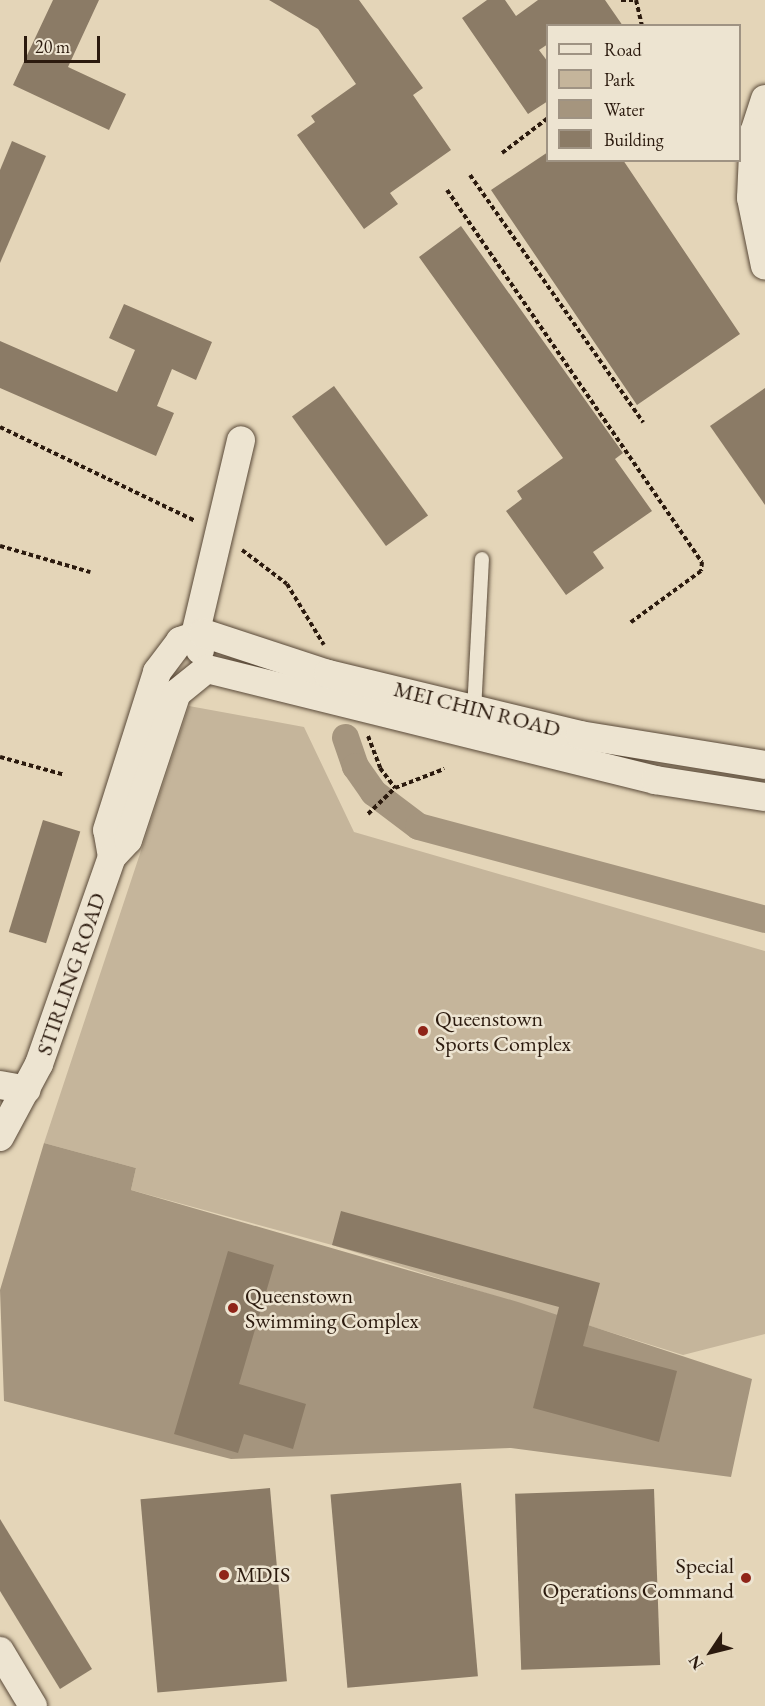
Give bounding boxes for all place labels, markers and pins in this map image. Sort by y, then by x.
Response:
place label: Queenstown Sports Complex [435,1005,571,1056]
marker: Queenstown Sports Complex [416,1024,430,1038]
place label: Queenstown Swimming Complex [245,1282,419,1334]
marker: Queenstown Swimming Complex [226,1301,240,1315]
place label: Special Operations Command [543,1552,734,1604]
place label: MDIS [236,1562,290,1588]
marker: MDIS [217,1568,231,1582]
marker: Special Operations Command [739,1571,753,1585]

